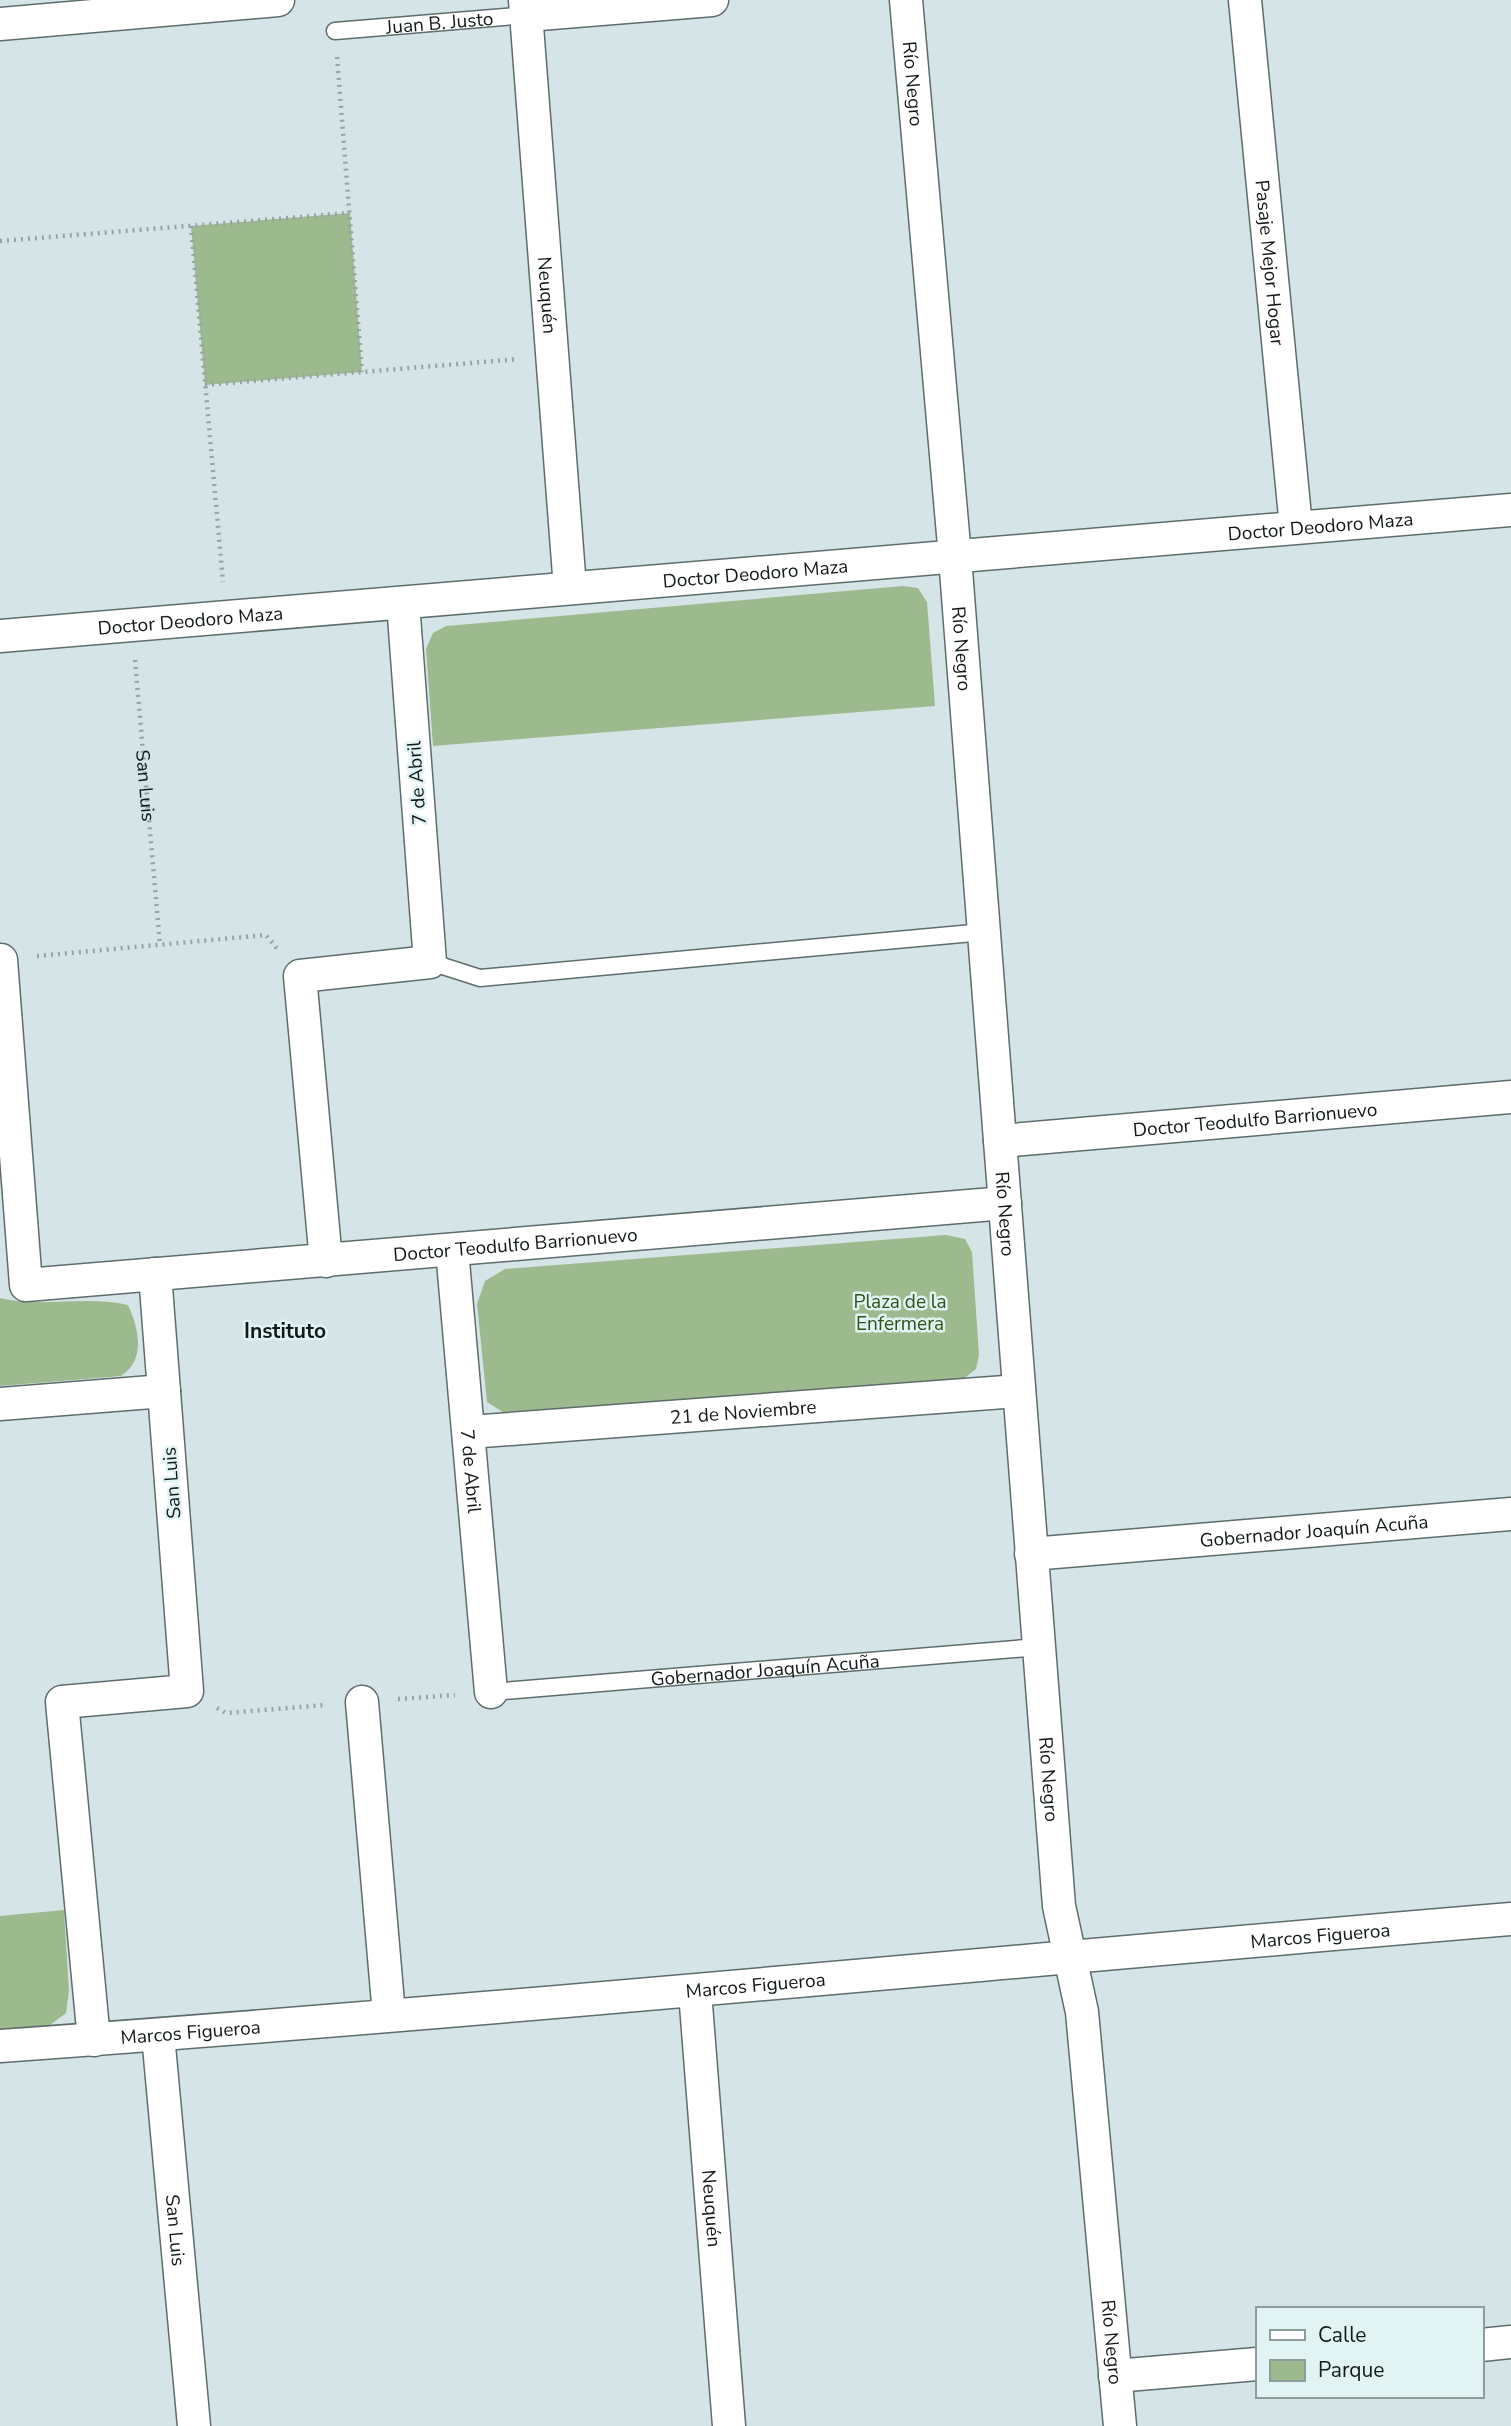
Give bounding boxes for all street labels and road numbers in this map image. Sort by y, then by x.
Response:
street label: Juan B. Justo [384,6,494,41]
street label: Río Negro [896,40,929,127]
street label: Pasaje Mejor Hogar [1248,179,1290,347]
street label: Neuquén [531,256,563,335]
street label: Doctor Deodoro Maza [1227,506,1414,548]
street label: Doctor Deodoro Maza [662,553,849,595]
street label: Doctor Deodoro Maza [97,600,284,642]
street label: Río Negro [945,605,977,692]
street label: 7 de Abril [401,740,433,826]
street label: San Luis [129,749,161,823]
street label: Doctor Teodulfo Barrionuevo [1132,1097,1378,1143]
street label: Río Negro [988,1171,1021,1257]
street label: Doctor Teodulfo Barrionuevo [392,1222,639,1268]
street label: 21 de Noviembre [669,1394,817,1431]
street label: 7 de Abril [454,1428,487,1515]
street label: San Luis [157,1446,187,1520]
street label: Gobernador Joaquín Acuña [1199,1509,1429,1554]
street label: Gobernador Joaquín Acuña [650,1648,881,1693]
street label: Río Negro [1032,1736,1064,1823]
street label: Marcos Figueroa [1249,1917,1391,1955]
street label: Marcos Figueroa [685,1967,827,2005]
street label: Marcos Figueroa [120,2014,262,2051]
street label: Neuquén [695,2169,727,2248]
street label: San Luis [159,2193,191,2267]
street label: Río Negro [1094,2298,1128,2386]

